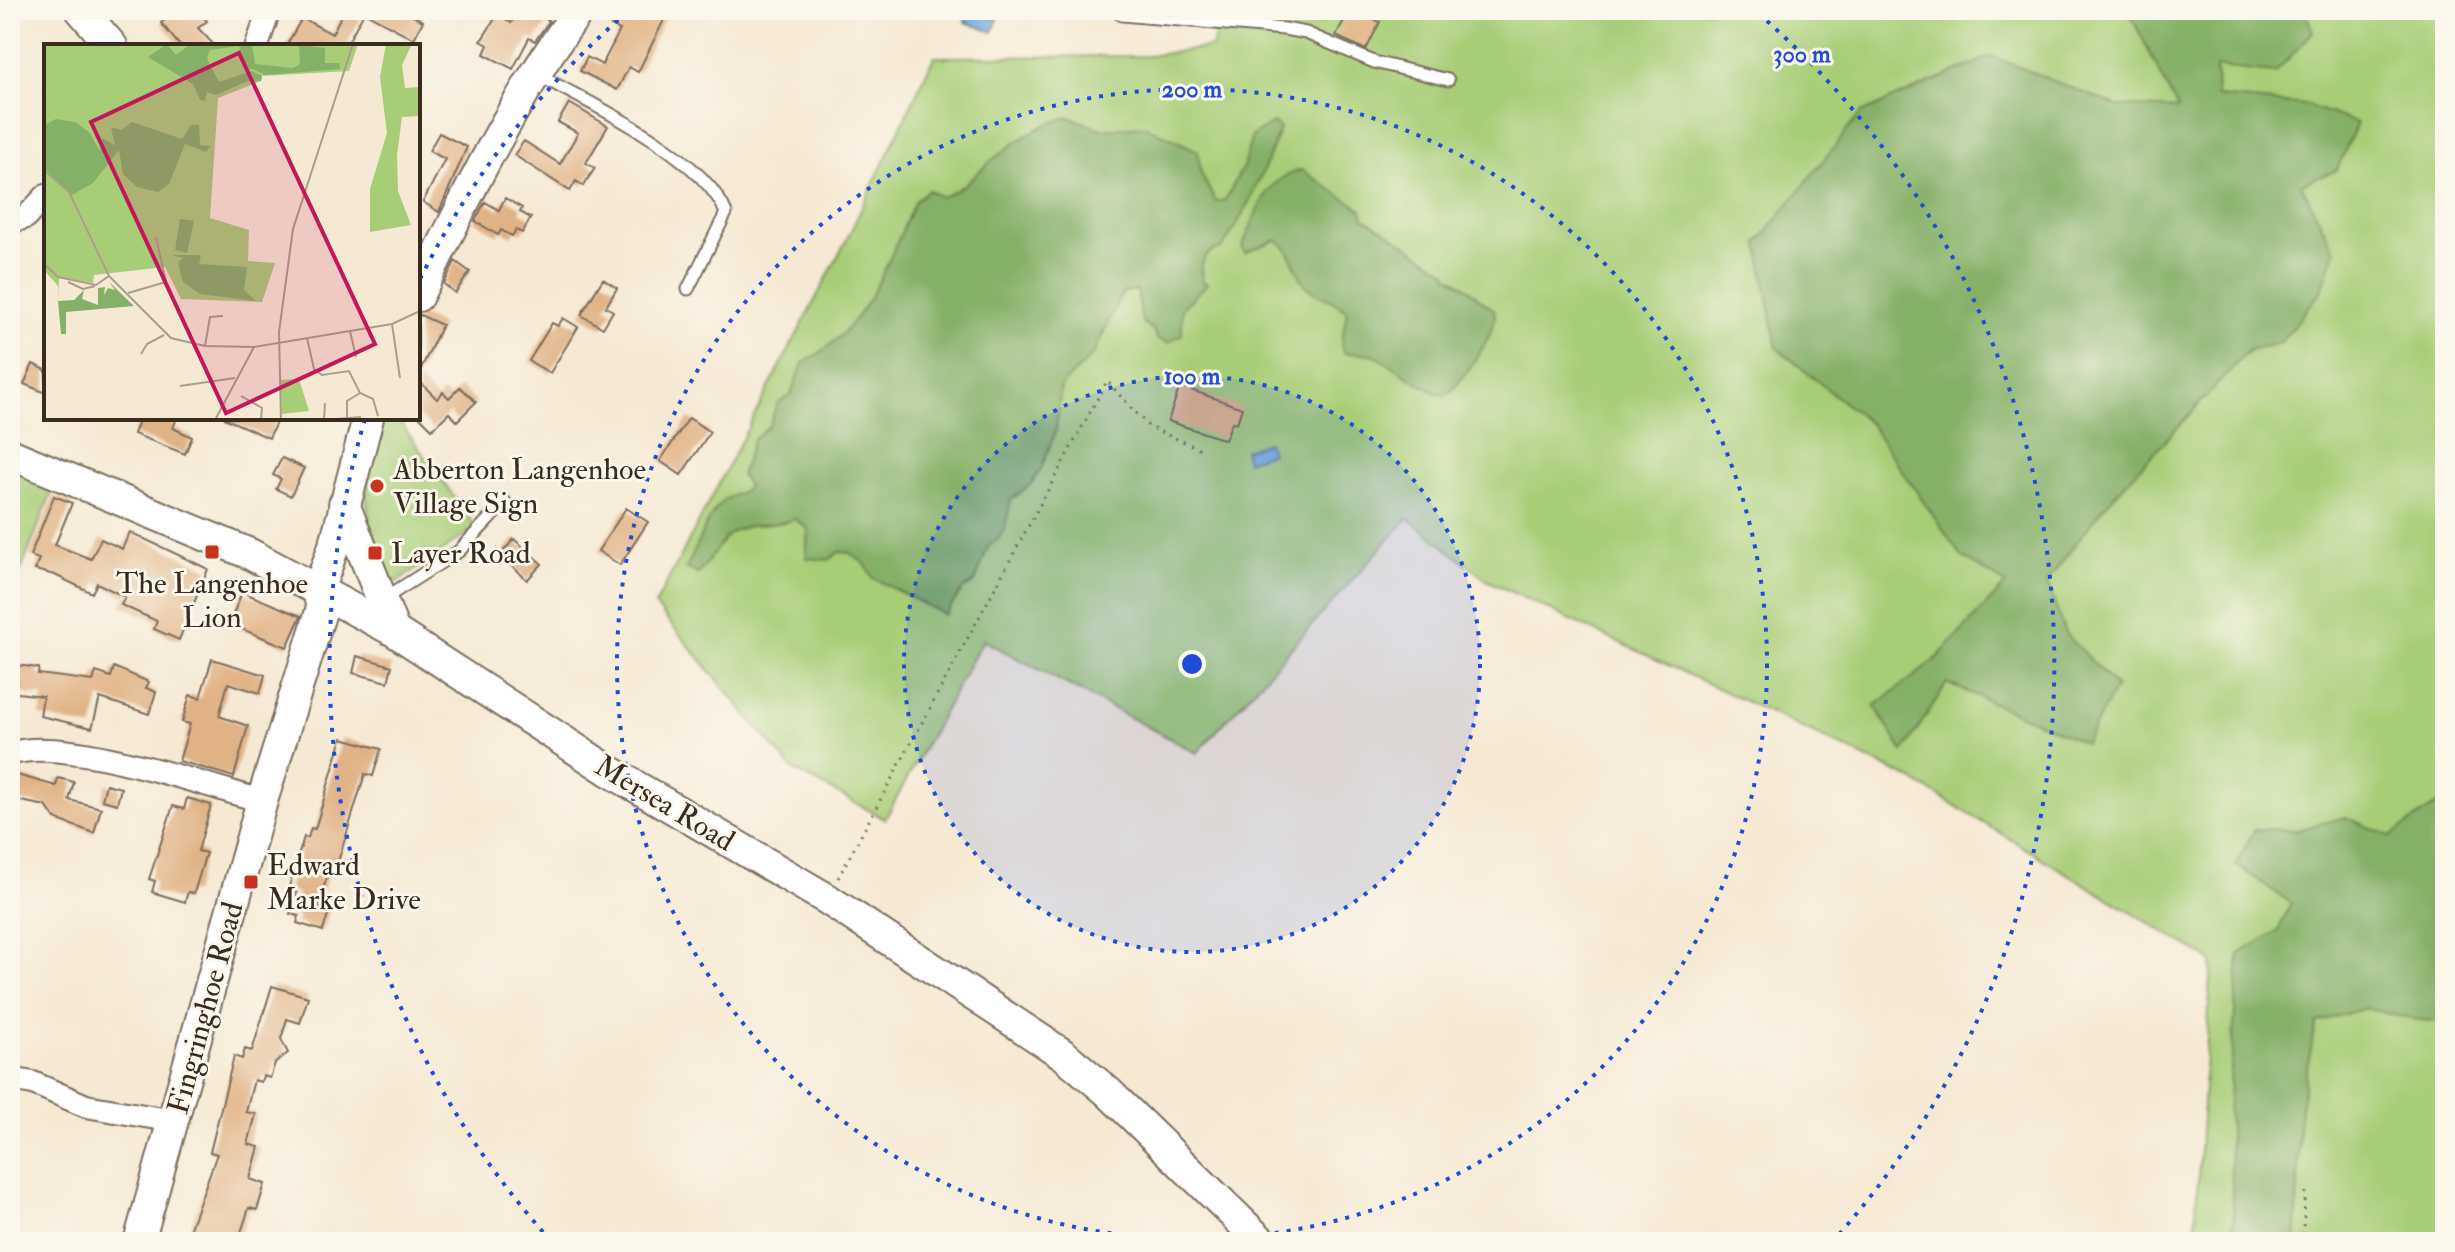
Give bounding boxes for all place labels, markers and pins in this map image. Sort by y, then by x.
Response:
place label: Abberton Langenhoe Village Sign [392,451,646,522]
marker: Abberton Langenhoe Village Sign [368,477,386,495]
place label: Layer Road [391,535,531,572]
marker: The Langenhoe Lion [203,543,221,561]
marker: Layer Road [366,544,384,562]
place label: The Langenhoe Lion [116,565,308,636]
centre of rings [1178,650,1206,678]
place label: Edward Marke Drive [267,847,421,918]
marker: Edward Marke Drive [242,873,260,891]

